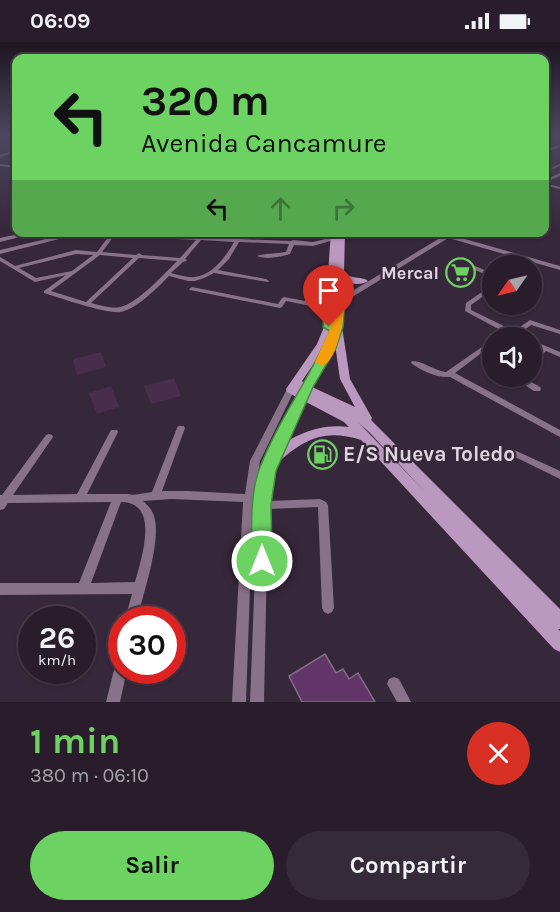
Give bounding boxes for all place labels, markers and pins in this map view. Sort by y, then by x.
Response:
supermarket icon: Mercal [444,257,476,289]
place label: Mercal [381,262,439,284]
pin [303,265,354,327]
fuel station icon: E/S Nueva Toledo [306,438,338,470]
place label: E/S Nueva Toledo [343,442,515,466]

